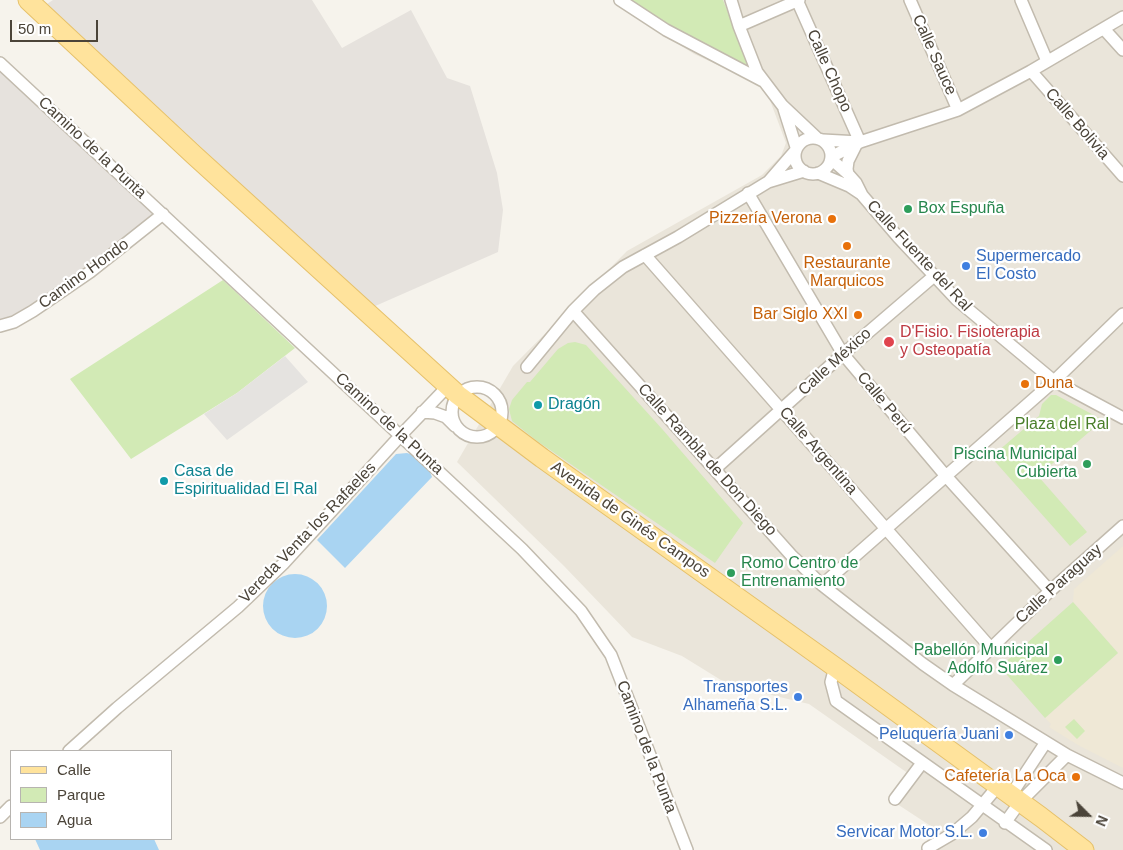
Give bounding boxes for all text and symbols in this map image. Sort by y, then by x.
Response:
scale bar [12,10,100,42]
street label: Calle Sauce [908,12,960,98]
text: 50 m [18,20,51,37]
street label: Calle Chopo [802,27,856,115]
street label: Calle Bolivia [1041,84,1113,164]
street label: Camino de la Punta [34,93,150,203]
street label: Calle Fuente del Ral [863,196,975,316]
place label: Box Espuña [918,199,1004,219]
marker: Box Espuña [902,203,914,215]
place label: Pizzería Verona [709,209,822,229]
marker: Pizzería Verona [826,213,838,225]
street label: Camino Hondo [35,235,133,313]
marker: Restaurante Marquicos [841,240,853,252]
place label: Supermercado El Costo [976,247,1081,285]
place label: Restaurante Marquicos [803,254,891,292]
marker: Supermercado El Costo [960,260,972,272]
place label: Bar Siglo XXI [753,305,848,325]
marker: Bar Siglo XXI [852,309,864,321]
place label: D'Fisio. Fisioterapia y Osteopatía [900,323,1040,361]
street label: Calle México [795,324,875,400]
marker: D'Fisio. Fisioterapia y Osteopatía [882,335,896,349]
street label: Calle Perú [853,368,915,438]
street label: Camino de la Punta [331,369,447,479]
place label: Duna [1035,374,1073,394]
marker: Duna [1019,378,1031,390]
street label: Calle Rambla de Don Diego [634,380,780,540]
place label: Dragón [548,395,600,415]
marker: Dragón [532,399,544,411]
street label: Calle Argentina [775,403,861,499]
park label: Plaza del Ral [1015,415,1109,435]
place label: Piscina Municipal Cubierta [953,445,1077,483]
street label: Avenida de Ginés Campos [547,458,713,582]
marker: Piscina Municipal Cubierta [1081,458,1093,470]
street label: Vereda Venta los Rafaeles [236,459,380,607]
place label: Casa de Espiritualidad El Ral [174,462,317,500]
marker: Casa de Espiritualidad El Ral [158,475,170,487]
street label: Calle Paraguay [1012,540,1106,628]
place label: Romo Centro de Entrenamiento [741,554,858,592]
marker: Romo Centro de Entrenamiento [725,567,737,579]
place label: Pabellón Municipal Adolfo Suárez [914,641,1048,679]
marker: Pabellón Municipal Adolfo Suárez [1052,654,1064,666]
street label: Camino de la Punta [612,678,680,816]
place label: Transportes Alhameña S.L. [683,678,788,716]
marker: Transportes Alhameña S.L. [792,691,804,703]
place label: Peluquería Juani [879,725,999,745]
marker: Peluquería Juani [1003,729,1015,741]
legend [10,750,172,840]
text: Calle [57,761,91,778]
place label: Cafetería La Oca [944,767,1066,787]
marker: Cafetería La Oca [1070,771,1082,783]
text: Parque [57,786,105,803]
north arrow [1063,790,1113,840]
text: Agua [57,811,92,828]
text: N [1092,813,1111,829]
place label: Servicar Motor S.L. [836,823,973,843]
marker: Servicar Motor S.L. [977,827,989,839]

